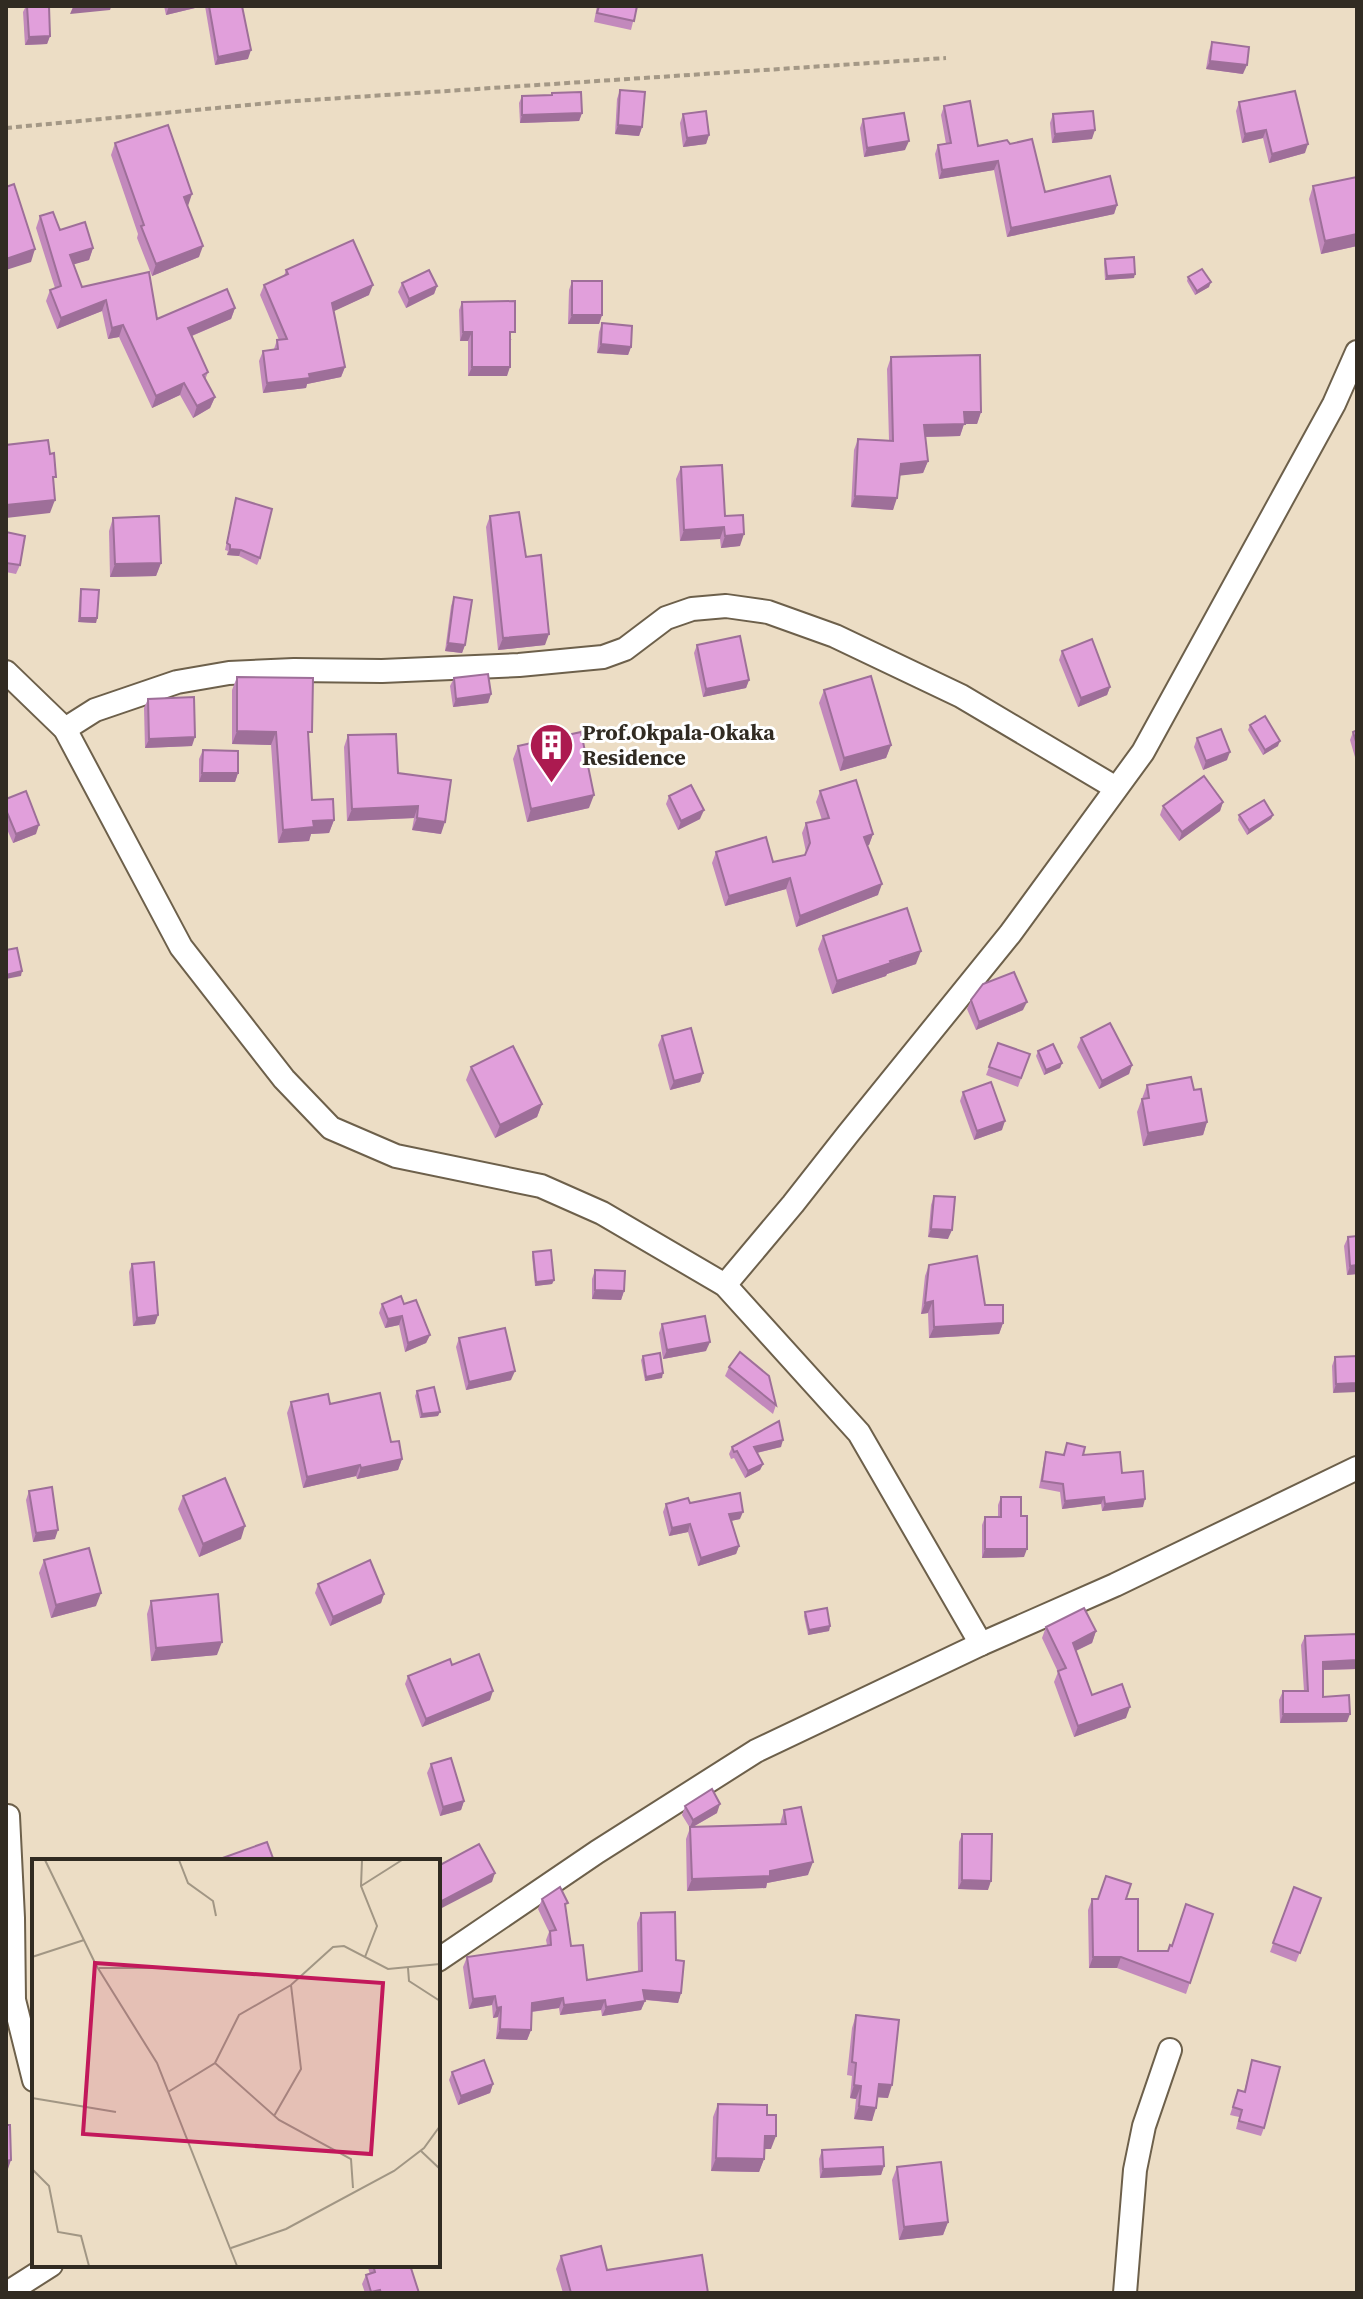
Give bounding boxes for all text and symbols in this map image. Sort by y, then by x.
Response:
place label: Prof.Okpala-Okaka Residence [582,717,775,772]
building icon: Prof.Okpala-Okaka Residence [527,721,575,784]
inset map [32,1859,440,2267]

